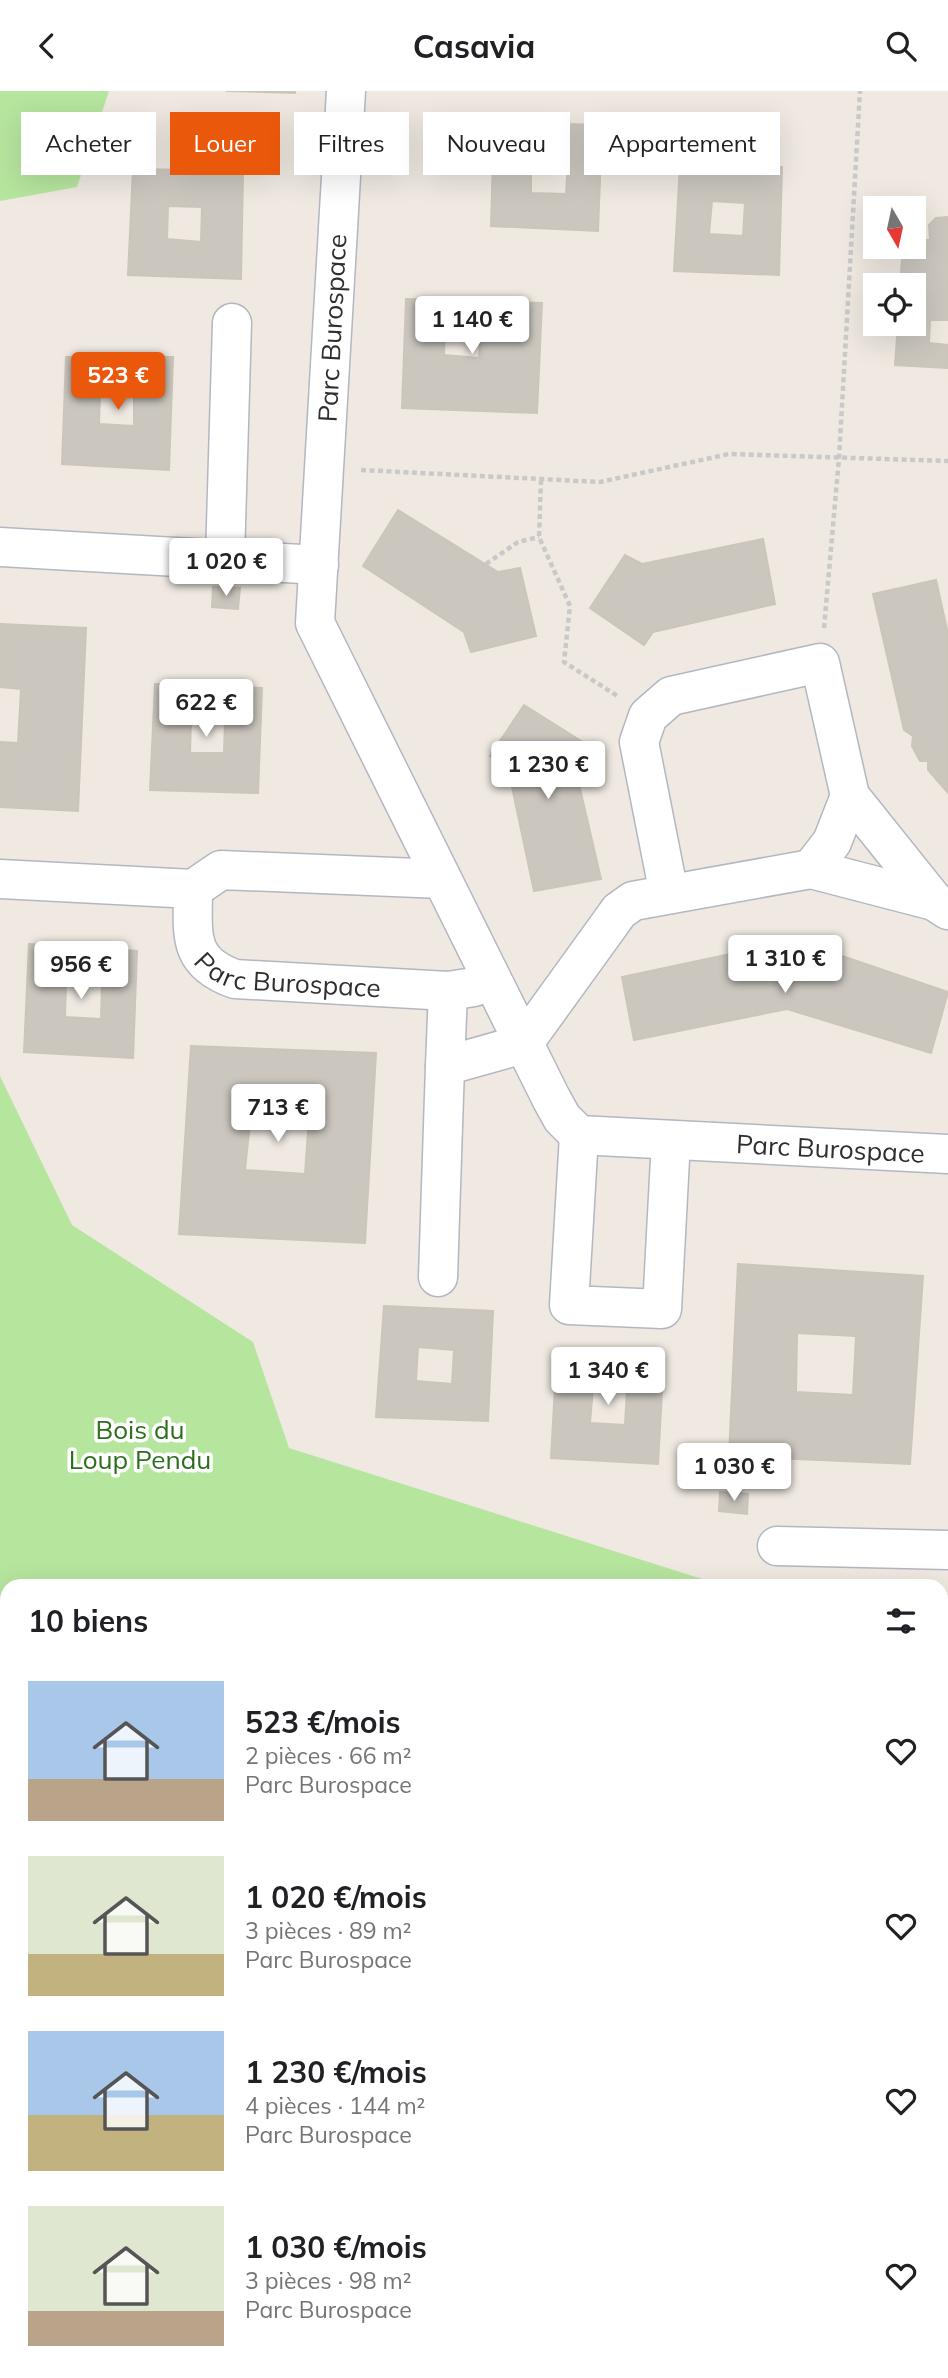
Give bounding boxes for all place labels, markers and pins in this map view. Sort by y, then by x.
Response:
pin: 1 140 € [407,296,537,356]
pin: 523 € [69,353,167,412]
pin: 1 020 € [161,539,291,598]
pin: 622 € [157,679,255,739]
pin: 1 230 € [483,741,613,801]
pin: 1 310 € [720,935,850,995]
pin: 956 € [32,941,130,1001]
pin: 713 € [229,1084,327,1144]
pin: 1 340 € [543,1347,673,1407]
pin: 1 030 € [669,1443,799,1503]

